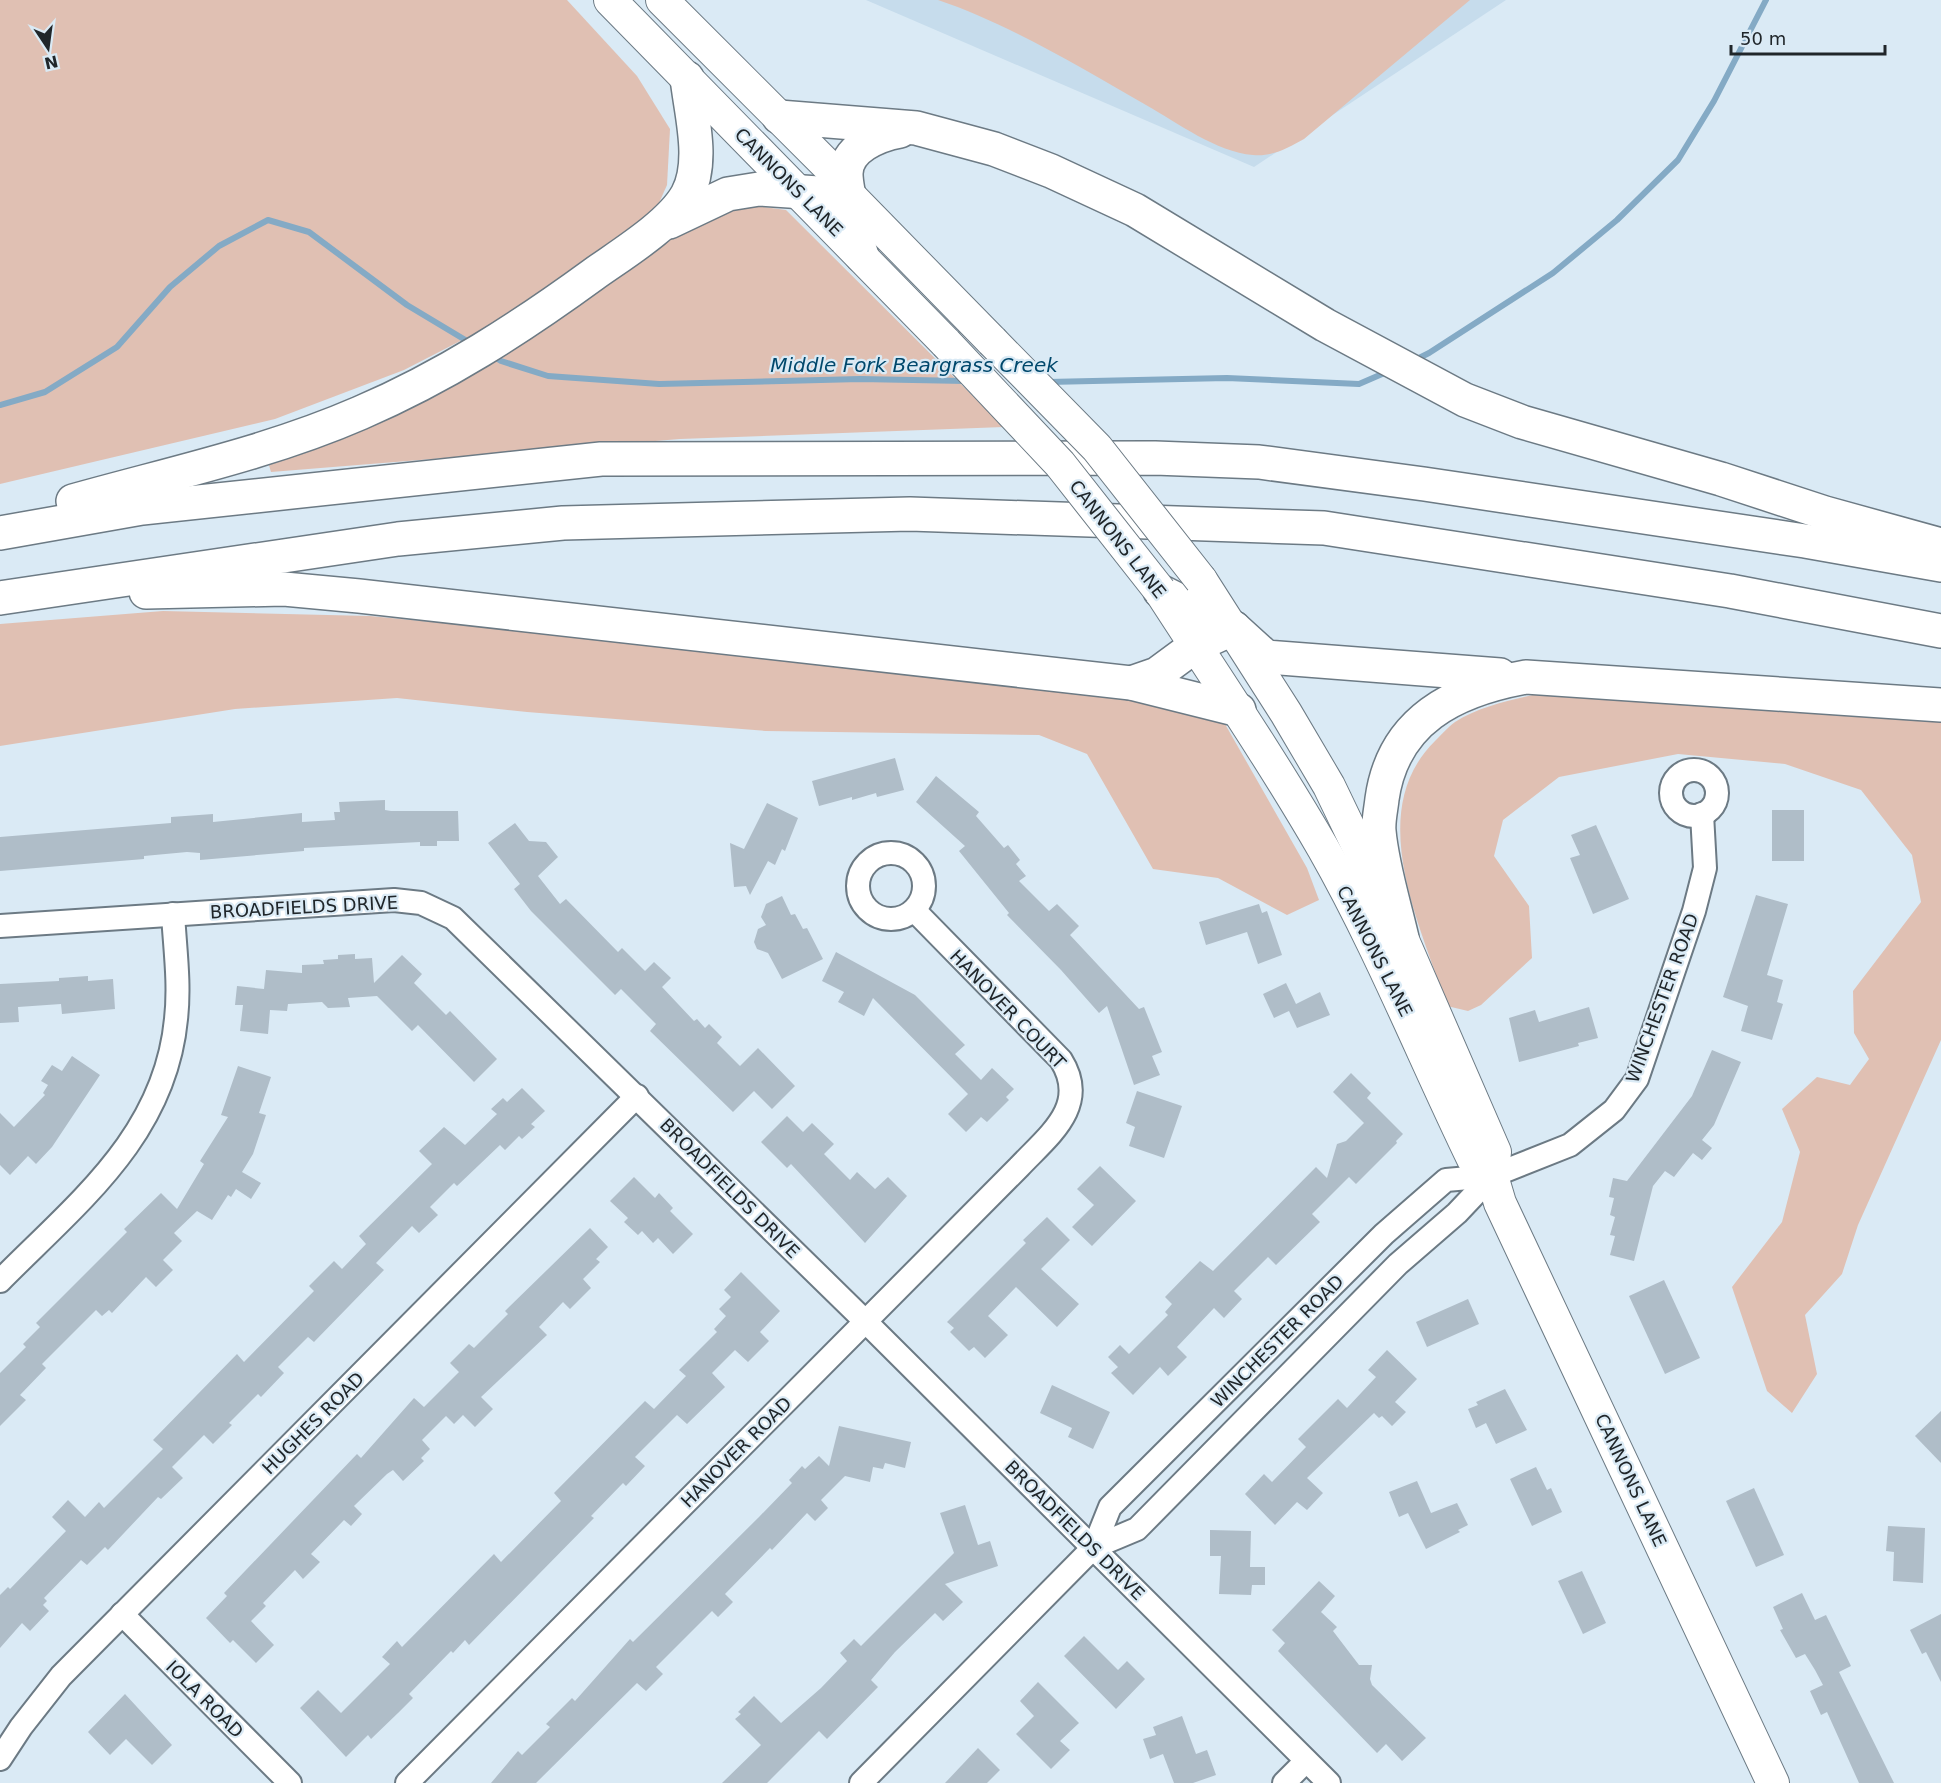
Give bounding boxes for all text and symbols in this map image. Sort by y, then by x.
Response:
north arrow [18,18,78,78]
scale bar [1731,18,1886,56]
text: 50 m [1740,28,1786,49]
text: N [43,51,60,73]
street label: CANNONS LANE [731,124,847,240]
water label: Middle Fork Beargrass Creek [770,353,1059,377]
street label: CANNONS LANE [1065,476,1171,602]
street label: CANNONS LANE [1333,882,1417,1020]
street label: BROADFIELDS DRIVE [209,892,399,922]
street label: WINCHESTER ROAD [1622,910,1702,1086]
street label: HANOVER COURT [946,945,1071,1074]
street label: BROADFIELDS DRIVE [656,1114,804,1262]
street label: WINCHESTER ROAD [1206,1270,1348,1412]
street label: HUGHES ROAD [258,1368,368,1478]
street label: HANOVER ROAD [676,1392,796,1512]
street label: CANNONS LANE [1591,1410,1671,1550]
street label: BROADFIELDS DRIVE [1001,1456,1149,1604]
street label: IOLA ROAD [162,1656,248,1742]

